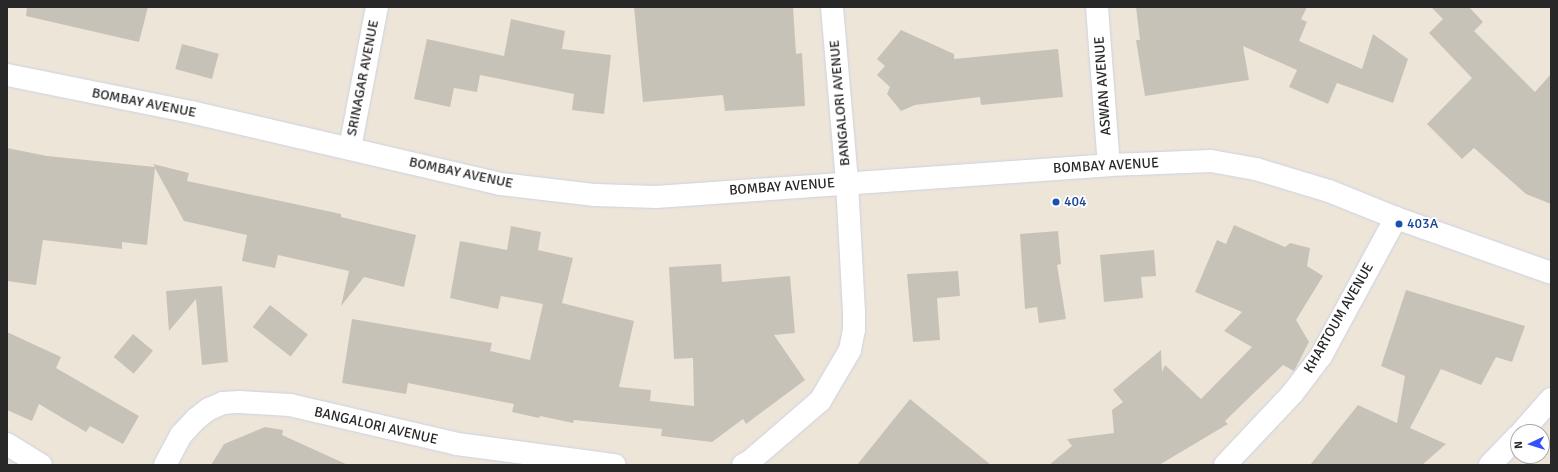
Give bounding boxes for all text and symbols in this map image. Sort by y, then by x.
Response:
street label: SRINAGAR AVENUE [344,19,382,137]
street label: ASWAN AVENUE [1091,36,1115,136]
street label: BANGALORI AVENUE [826,39,854,167]
street label: BOMBAY AVENUE [90,85,198,121]
street label: BOMBAY AVENUE [407,154,515,192]
street label: BOMBAY AVENUE [1053,155,1159,177]
street label: BOMBAY AVENUE [729,175,835,199]
place label: 404 [1064,194,1087,210]
marker: 404 [1051,197,1061,207]
place label: 403A [1407,216,1438,232]
marker: 403A [1394,219,1404,229]
street label: KHARTOUM AVENUE [1301,260,1377,376]
street label: BANGALORI AVENUE [313,404,439,448]
north arrow [1510,424,1550,464]
text: N [1512,441,1525,449]

